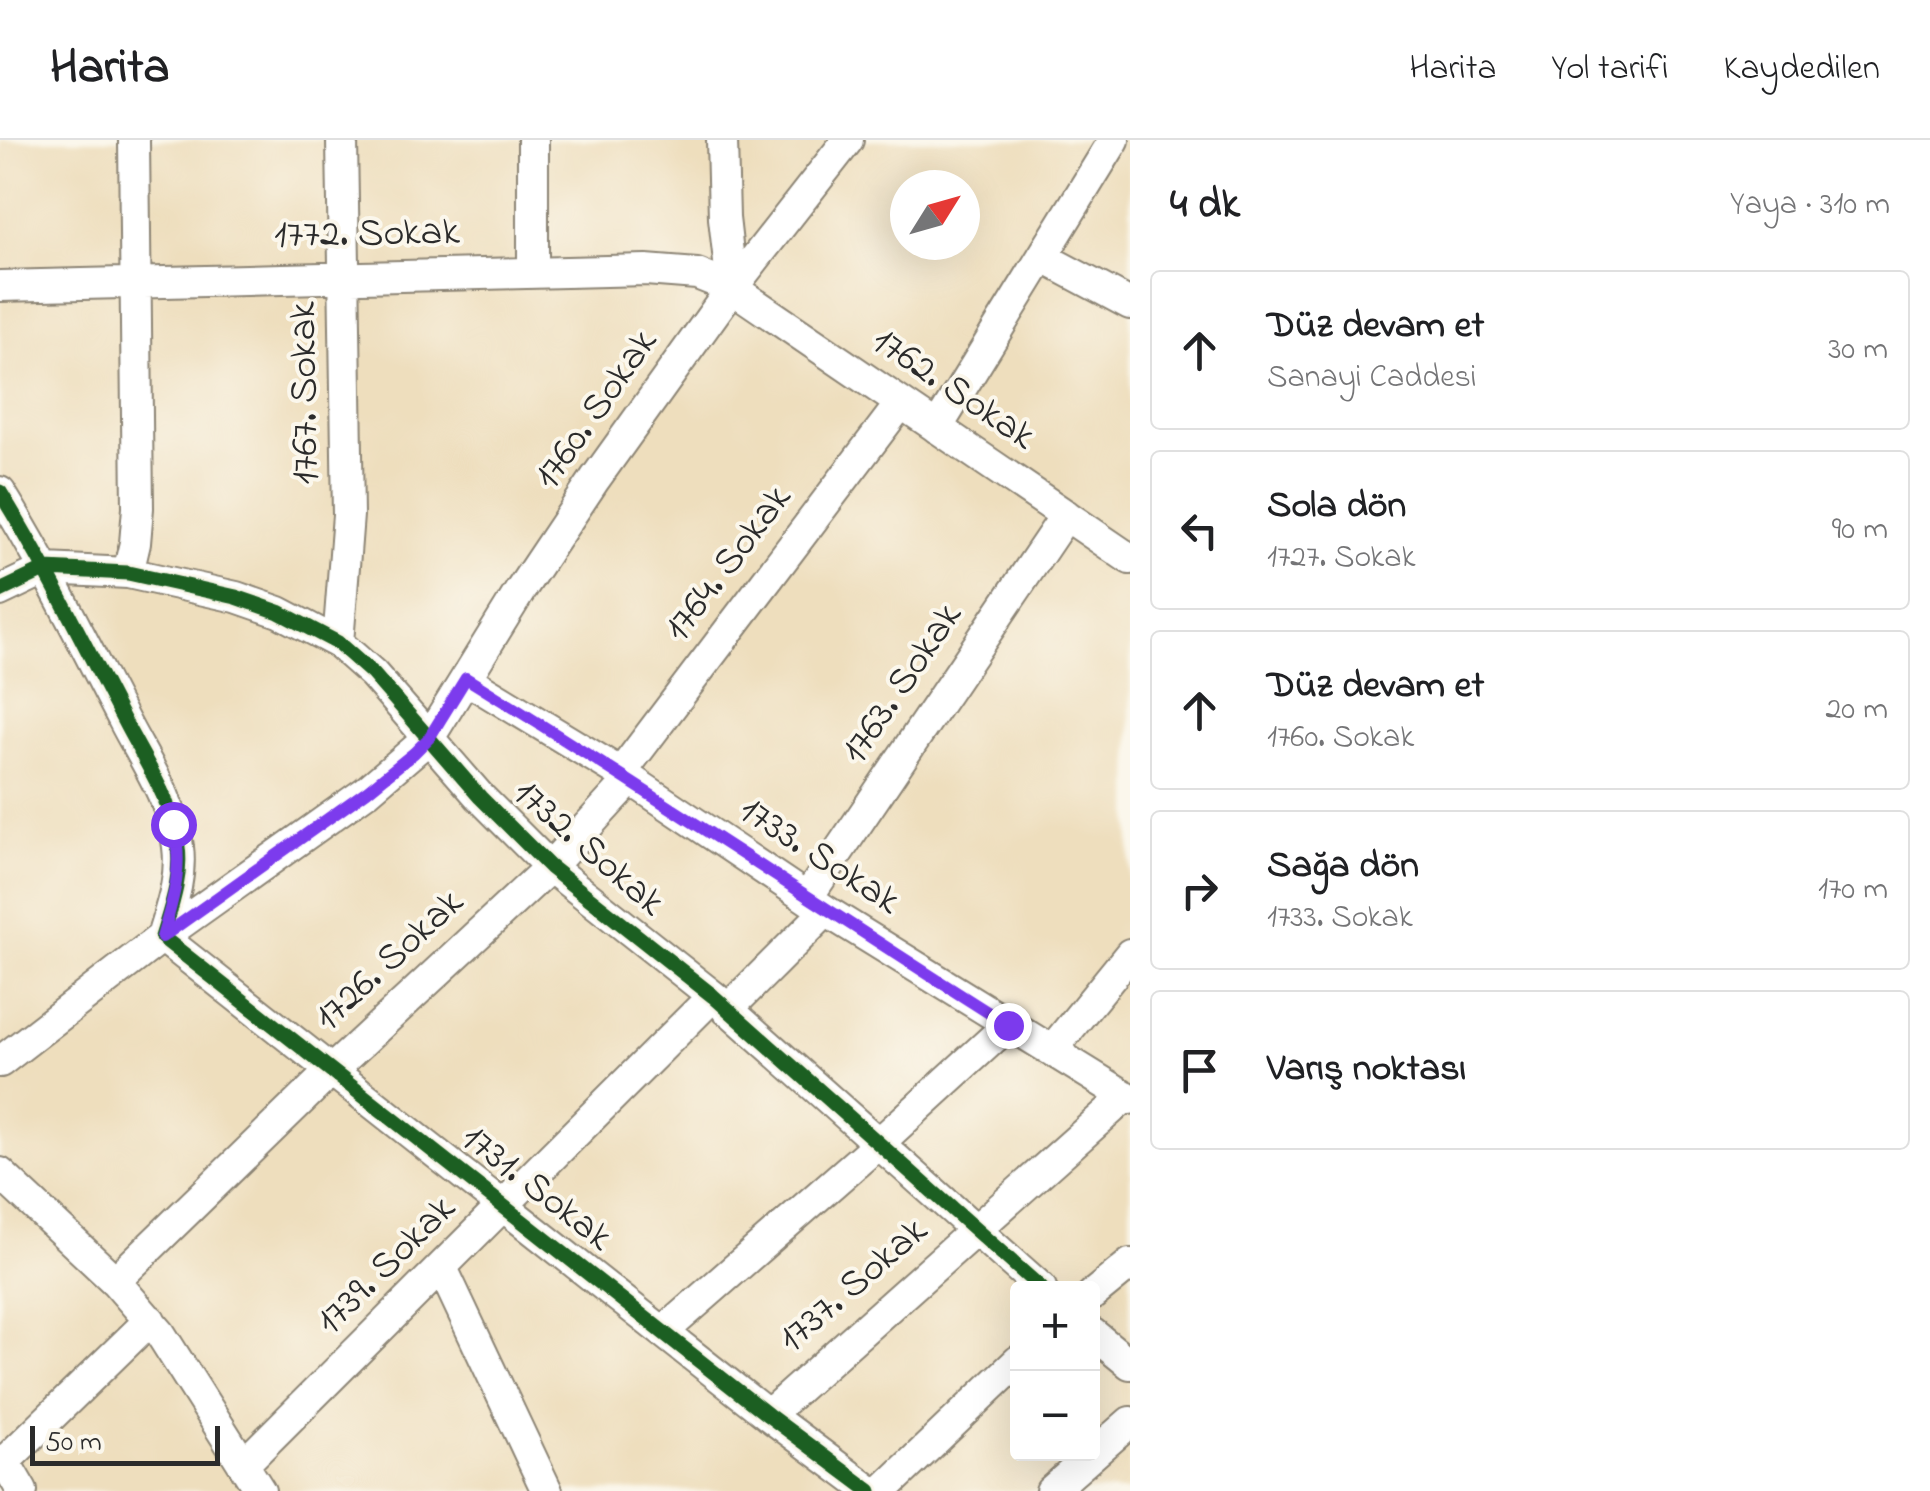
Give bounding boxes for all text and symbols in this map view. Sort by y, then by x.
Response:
text: Harita [50,34,169,104]
text: Harita [1409,44,1496,95]
text: Yol tarifi [1551,44,1668,95]
text: Kaydedilen [1723,44,1880,95]
north arrow [890,170,980,260]
text: 4 dk [1170,175,1240,236]
text: Yaya · 310 m [1730,182,1890,229]
street label: 1772. Sokak [274,204,461,266]
text: Düz devam et [1267,299,1484,355]
street label: 1767. Sokak [275,300,337,485]
street label: 1762. Sokak [859,313,1047,467]
street label: 1760. Sokak [520,317,674,502]
icon: ahead [1172,323,1227,378]
text: 30 m [1828,327,1888,374]
text: Sanayi Caddesi [1267,355,1477,402]
street label: 1764. Sokak [650,473,808,655]
text: Sola dön [1267,479,1406,535]
icon: left [1172,503,1227,558]
text: 90 m [1832,507,1888,554]
text: 1727. Sokak [1267,535,1416,582]
street label: 1763. Sokak [827,591,979,777]
text: Düz devam et [1267,659,1484,715]
icon: ahead [1172,683,1227,738]
text: 20 m [1825,687,1888,734]
text: 1760. Sokak [1267,715,1414,762]
street label: 1732. Sokak [499,766,678,932]
street label: 1733. Sokak [726,783,912,932]
route start [151,802,197,848]
text: Sağa dön [1267,839,1419,895]
icon: right [1172,863,1227,918]
text: 170 m [1818,867,1888,914]
street label: 1726. Sokak [302,875,479,1046]
text: 1733. Sokak [1267,895,1413,942]
route end [986,1003,1032,1049]
text: Varış noktası [1267,1042,1466,1098]
icon: arrive [1172,1043,1227,1098]
street label: 1731. Sokak [447,1111,625,1267]
street label: 1739. Sokak [303,1182,471,1350]
street label: 1737. Sokak [766,1204,942,1368]
map controls [1010,1281,1100,1461]
button: + [1010,1281,1100,1371]
button: − [1010,1371,1100,1461]
scale bar [30,1421,220,1466]
text: 50 m [45,1423,102,1464]

